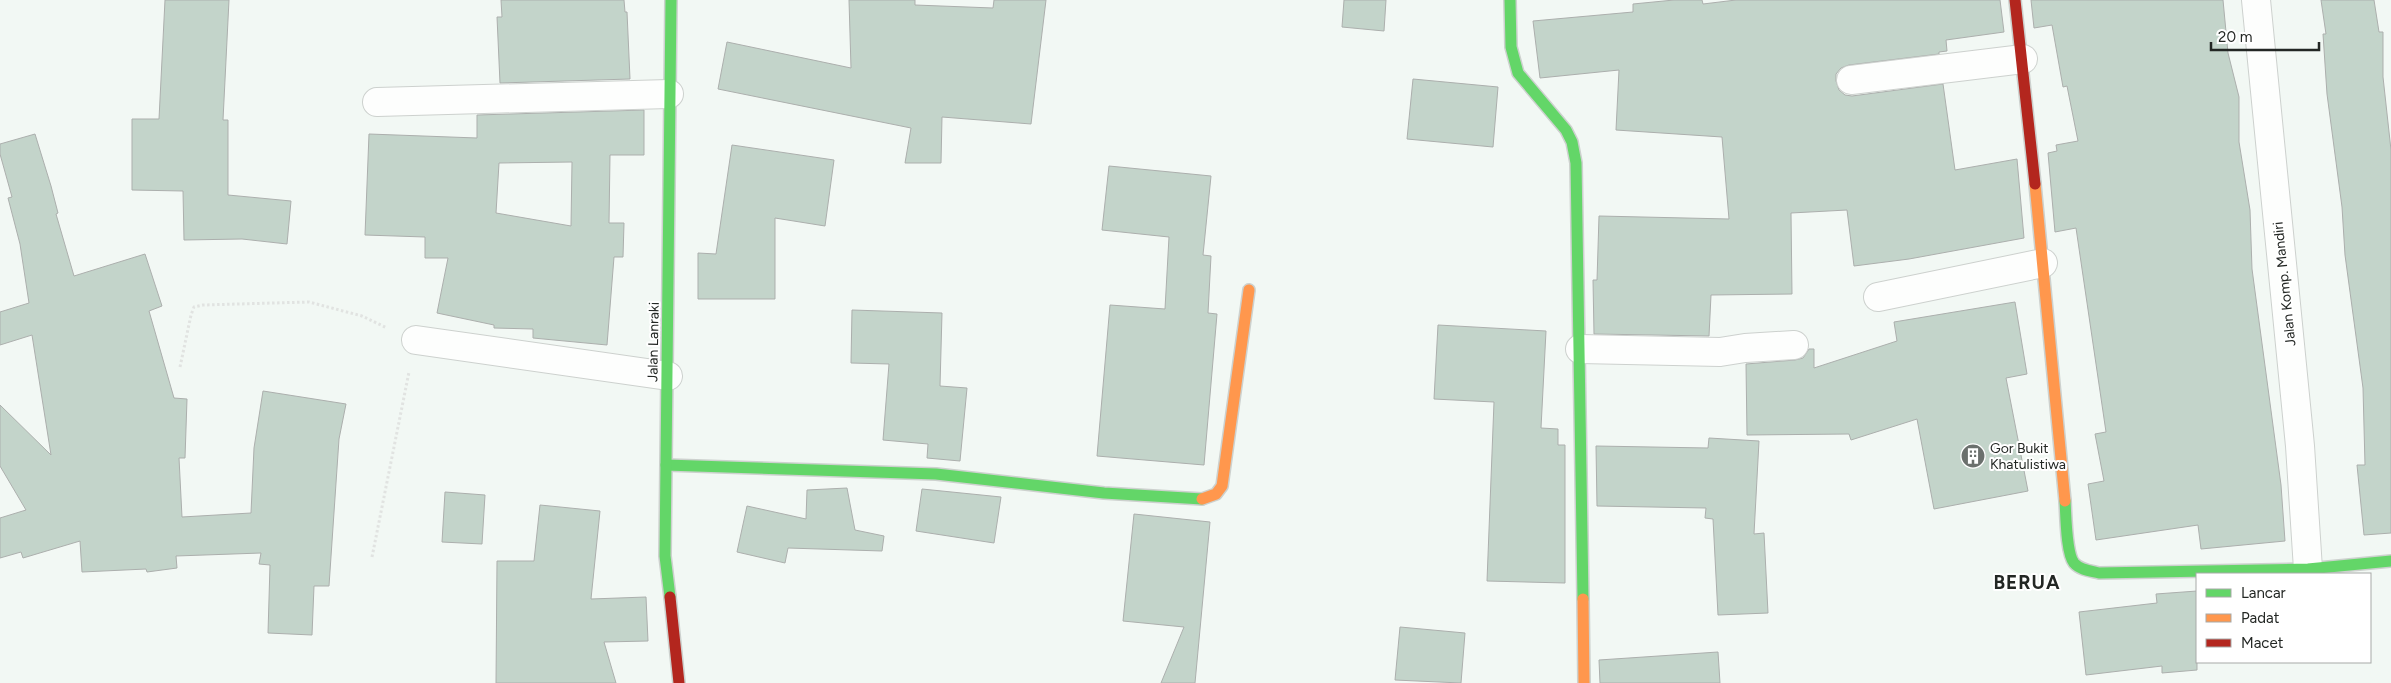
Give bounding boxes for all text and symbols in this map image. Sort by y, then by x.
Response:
scale bar [2211,20,2318,52]
text: 20 m [2218,28,2252,46]
street label: Jalan Komp. Mandiri [2270,221,2299,347]
street label: Jalan Lanraki [644,302,663,382]
place label: Gor Bukit Khatulistiwa [1990,440,2066,473]
building icon: Gor Bukit Khatulistiwa [1960,443,1986,469]
district label: BERUA [1993,571,2061,594]
legend [2196,573,2371,663]
text: Lancar [2241,584,2286,602]
text: Padat [2241,609,2280,627]
text: Macet [2241,634,2284,652]

